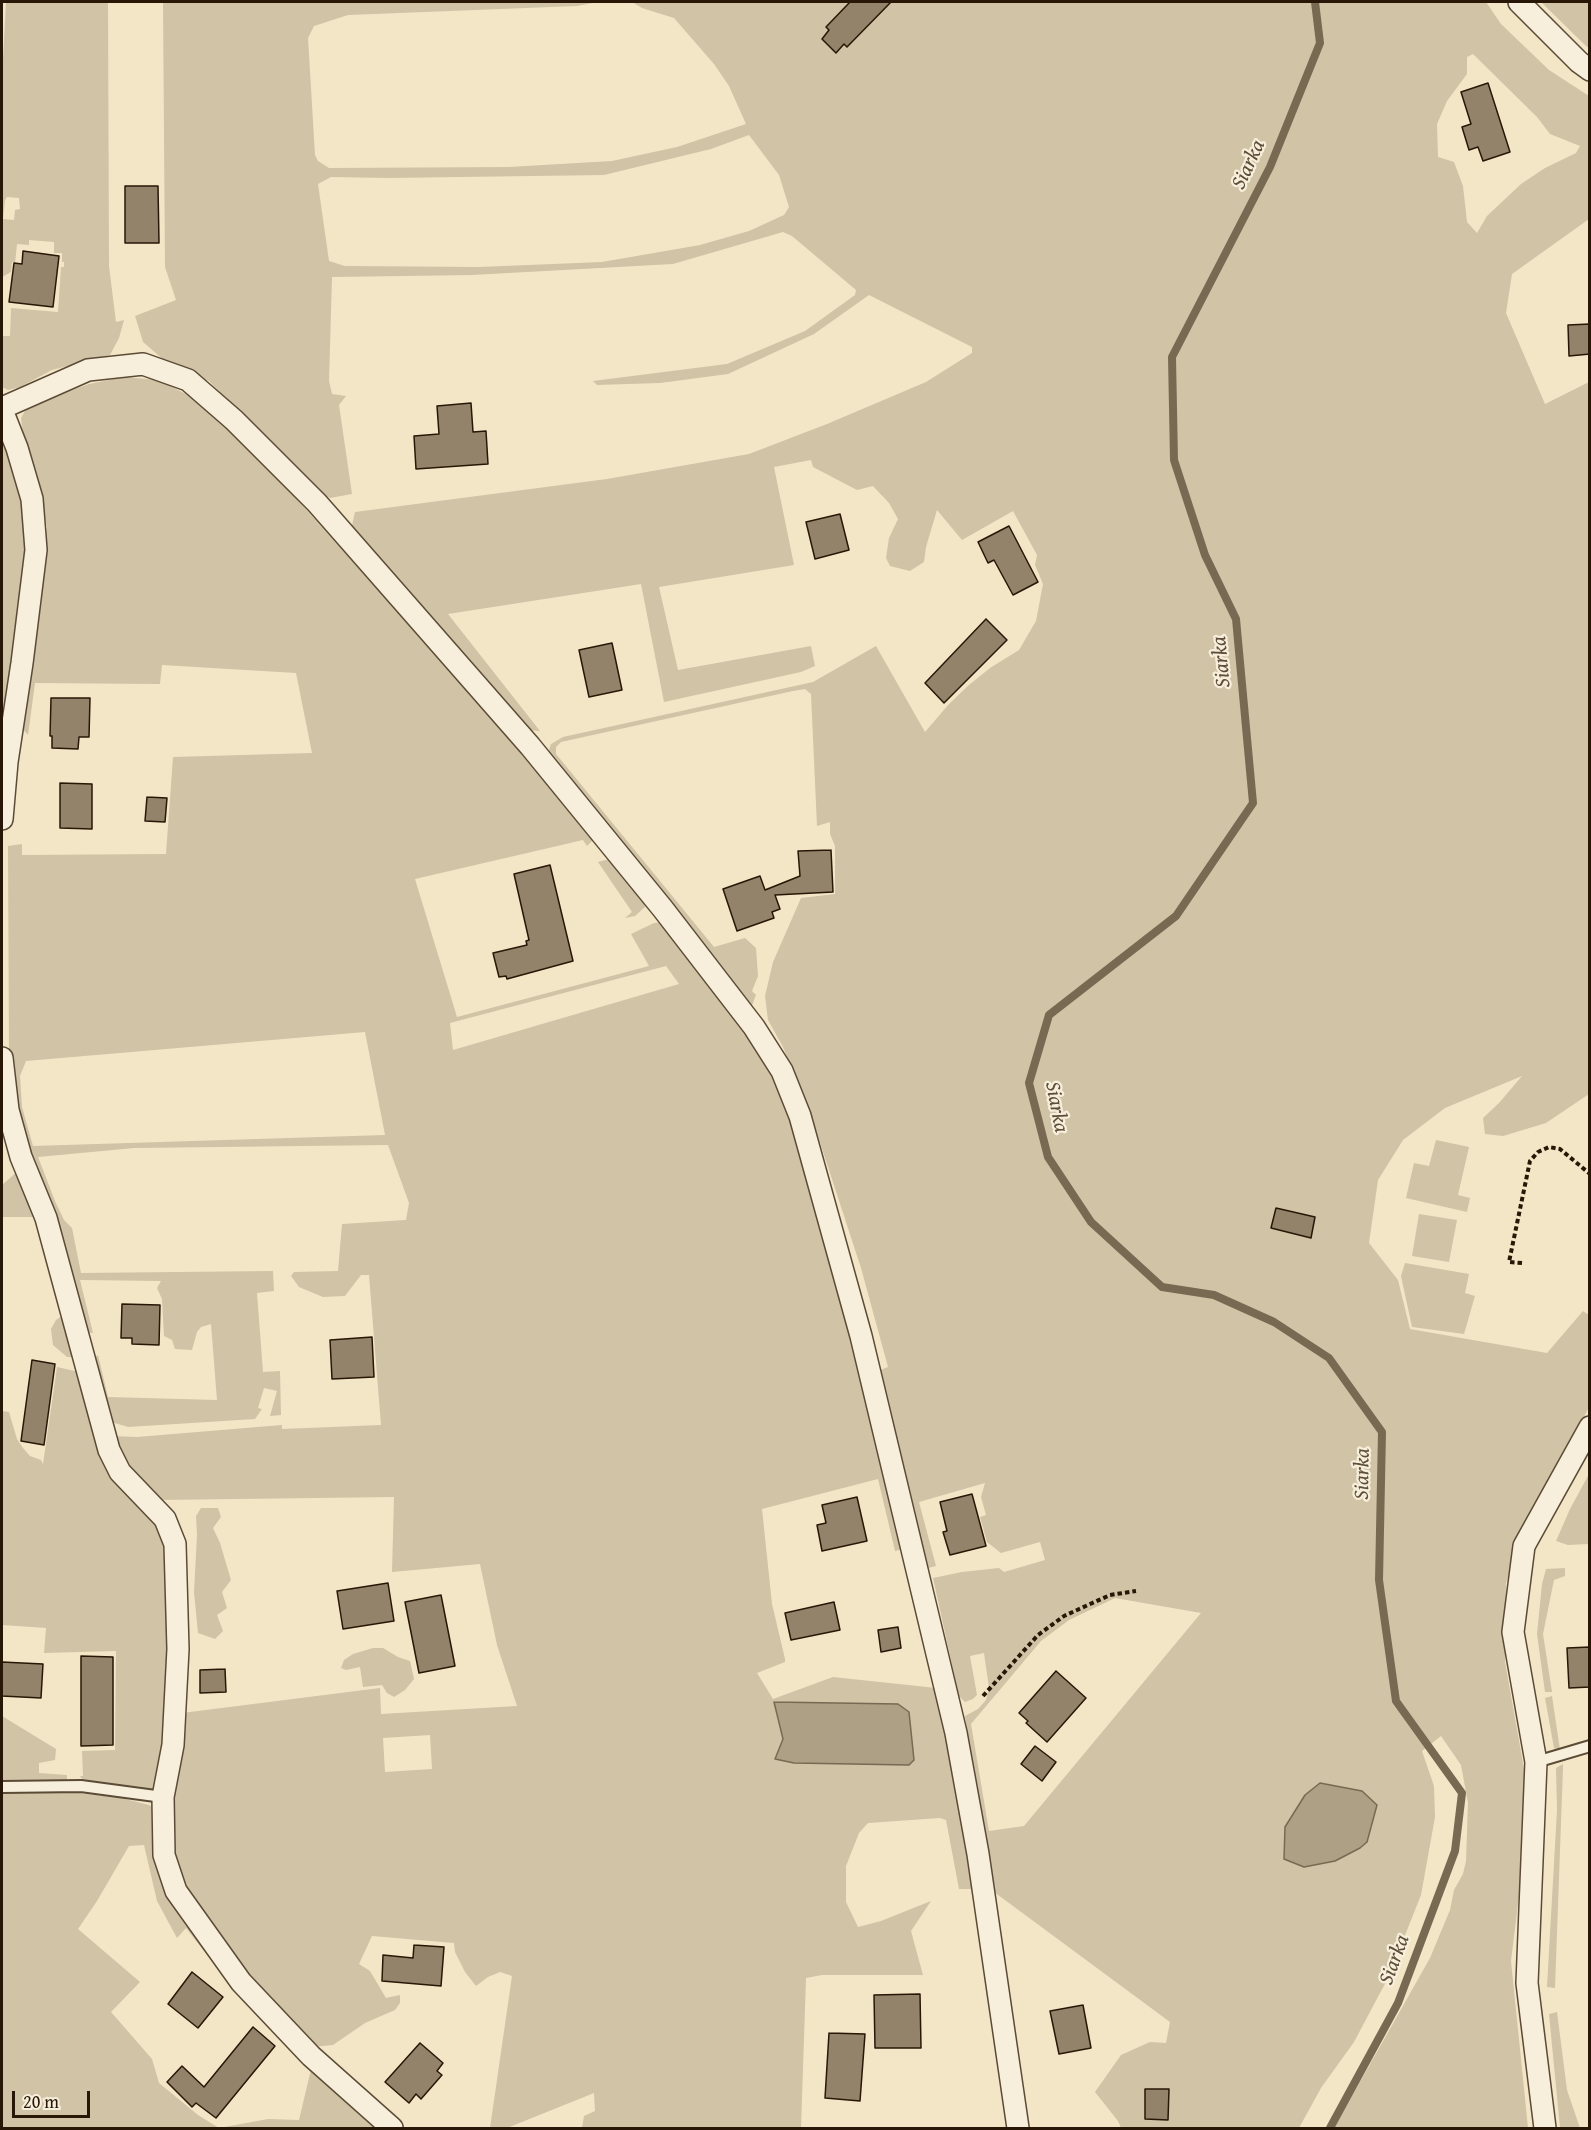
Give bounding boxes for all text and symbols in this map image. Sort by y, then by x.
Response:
water label: Siarka [1227,136,1271,194]
water label: Siarka [1207,635,1237,689]
water label: Siarka [1039,1079,1073,1135]
water label: Siarka [1350,1448,1376,1500]
water label: Siarka [1374,1931,1416,1989]
scale bar [15,2079,93,2117]
text: 20 m [23,2088,59,2115]

